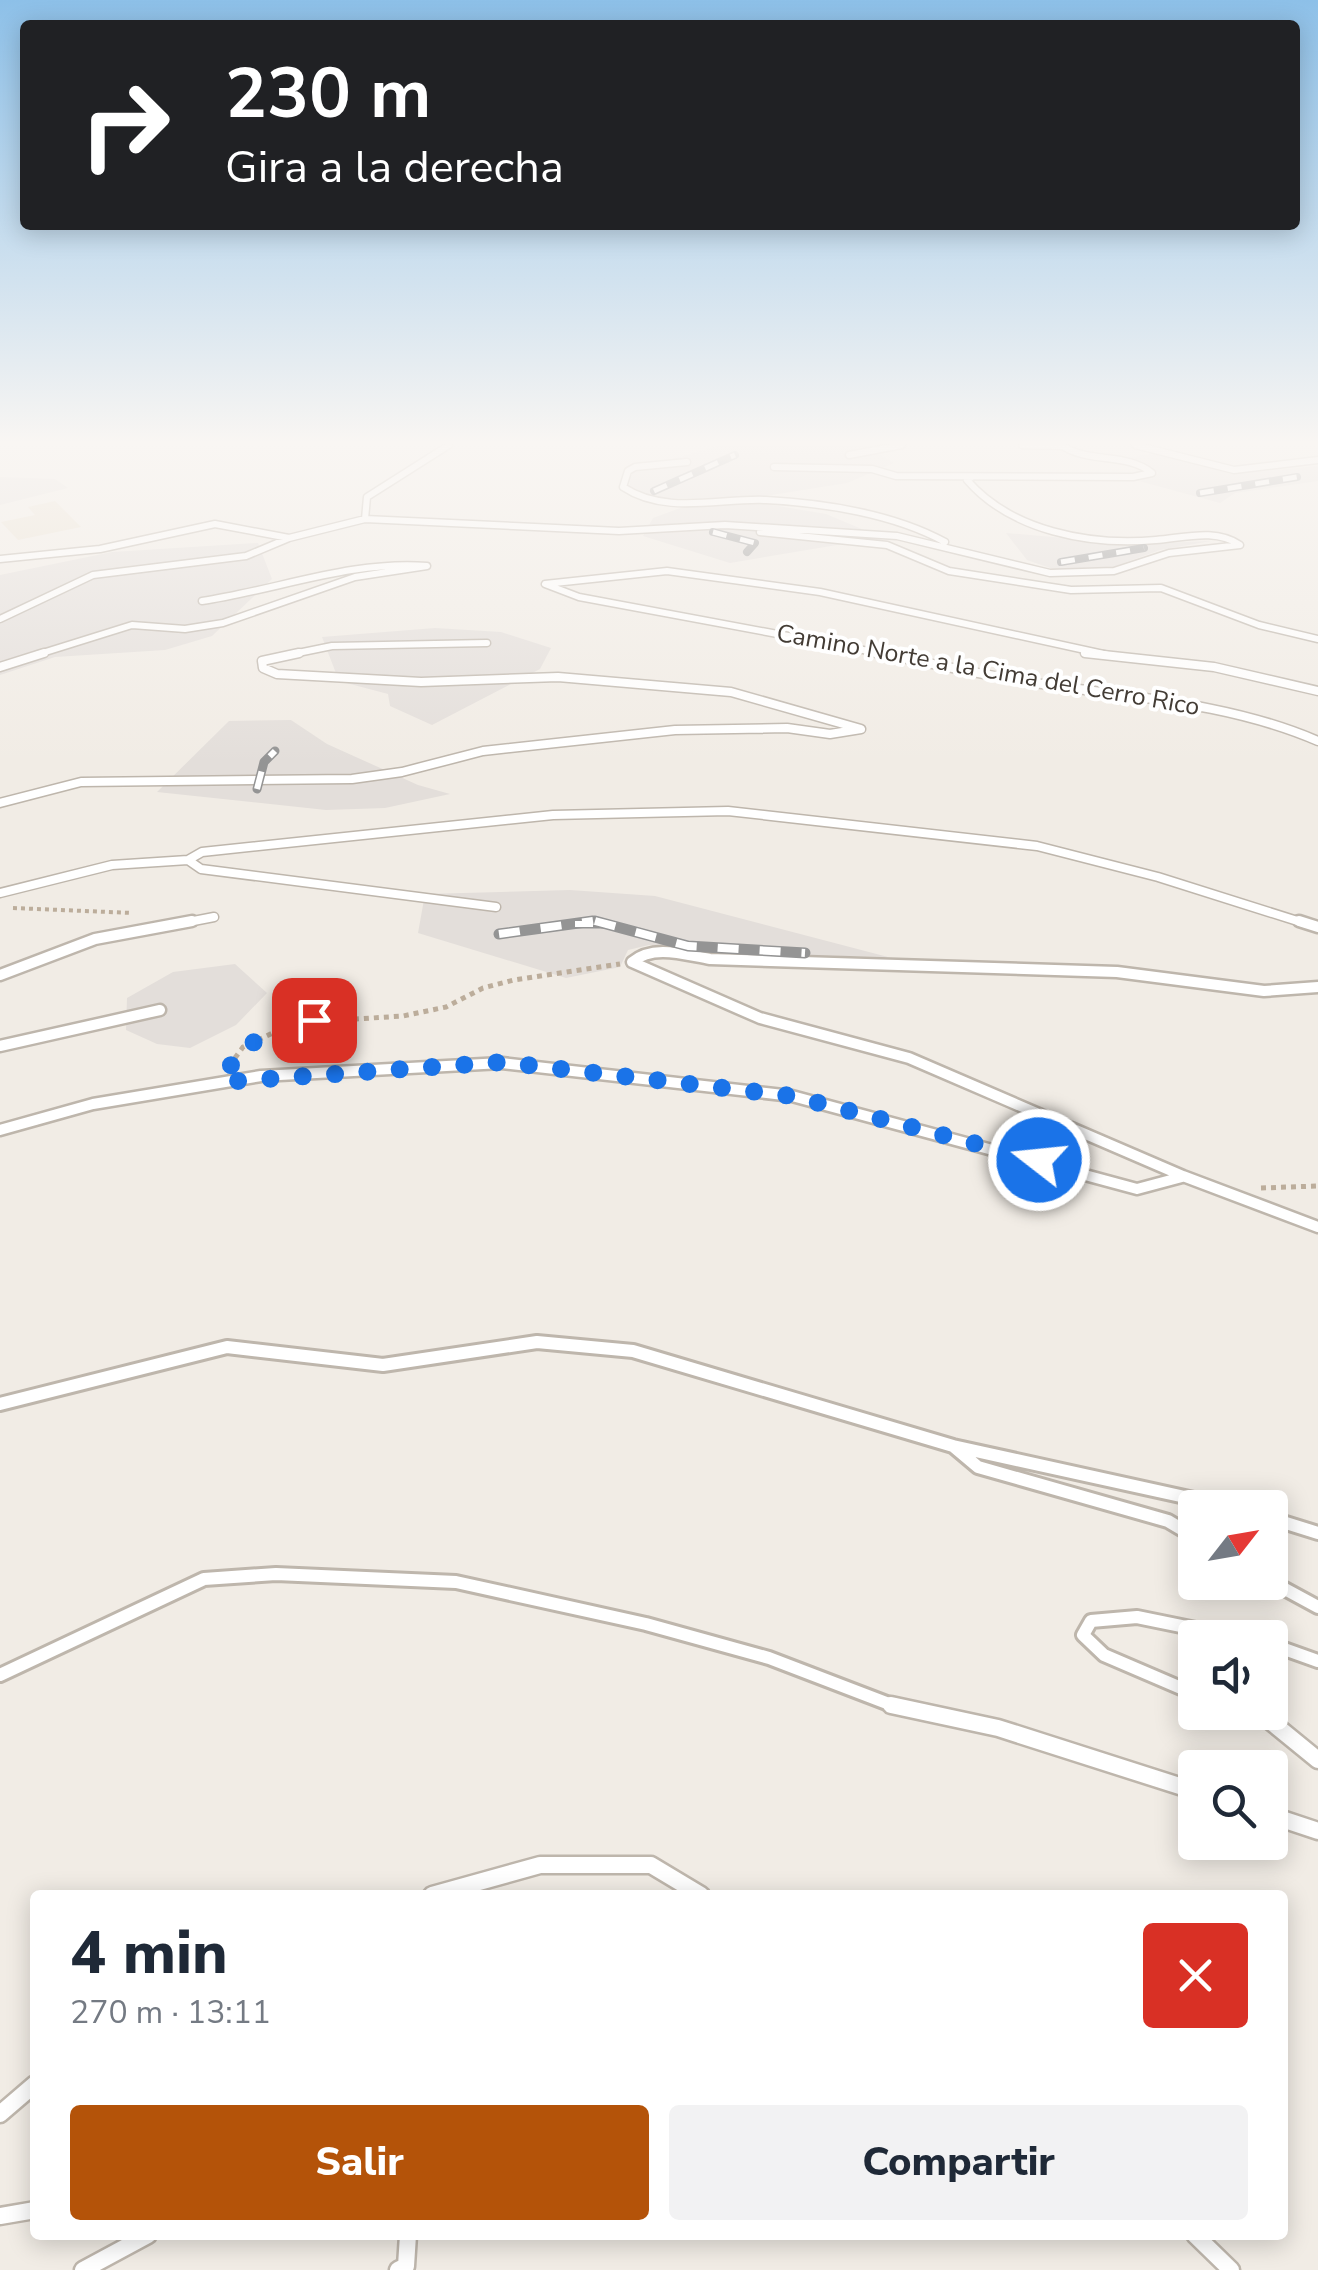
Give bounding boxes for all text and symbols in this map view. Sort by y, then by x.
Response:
text: 230 m [225,46,431,142]
icon: right [60,60,190,190]
text: Gira a la derecha [225,137,564,198]
street label: Camino Norte a la Cima del Cerro Rico [774,616,1202,724]
pin [272,978,357,1063]
icon: arrive [287,993,342,1048]
position arrow [987,1108,1091,1212]
north arrow [1178,1490,1288,1600]
map controls [1178,1490,1288,1860]
button: sound [1178,1620,1288,1730]
button: search [1178,1750,1288,1860]
text: 4 min [70,1912,228,1994]
button: close [1143,1923,1248,2028]
text: 270 m · 13:11 [70,1991,271,2034]
button: Salir [70,2105,649,2220]
button: Compartir [669,2105,1248,2220]

